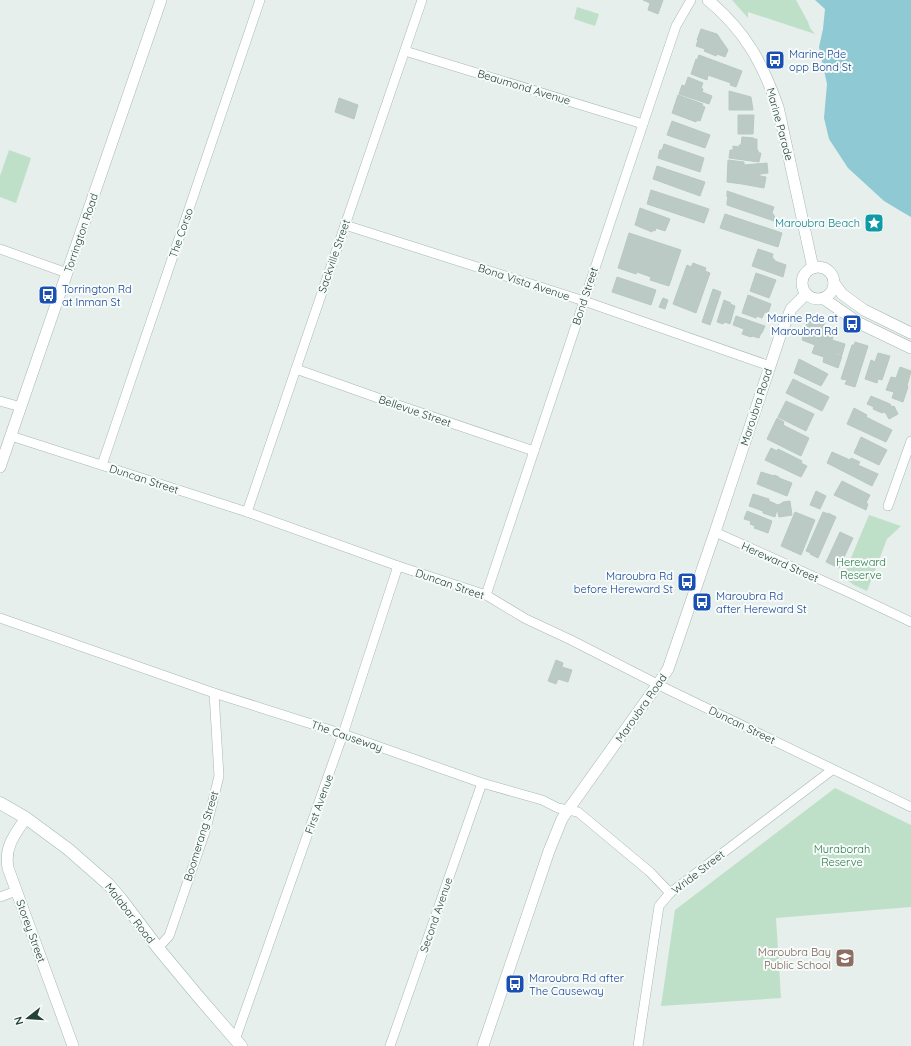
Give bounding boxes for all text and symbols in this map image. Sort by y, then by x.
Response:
place label: Marine Pde opp Bond St [789,47,852,74]
bus stop icon: Marine Pde opp Bond St [764,49,786,71]
street label: Beaumond Avenue [476,66,572,108]
street label: Marine Parade [764,86,796,162]
street label: Torrington Road [61,191,101,275]
street label: The Corso [166,206,196,260]
place icon: Maroubra Beach [863,212,885,234]
place label: Maroubra Beach [775,216,860,230]
street label: Sackville Street [315,217,353,295]
street label: Bona Vista Avenue [476,261,572,303]
street label: Bond Street [569,265,601,327]
place label: Torrington Rd at Inman St [62,282,132,309]
bus stop icon: Torrington Rd at Inman St [37,284,59,306]
place label: Marine Pde at Maroubra Rd [767,311,838,338]
bus stop icon: Marine Pde at Maroubra Rd [841,313,863,335]
street label: Maroubra Road [737,367,775,447]
street label: Bellevue Street [377,392,453,430]
street label: Duncan Street [107,461,181,497]
street label: Hereward Street [739,539,821,585]
park label: Hereward Reserve [836,555,886,582]
street label: Duncan Street [414,566,487,602]
place label: Maroubra Rd before Hereward St [574,569,673,596]
bus stop icon: Maroubra Rd before Hereward St [676,571,698,593]
place label: Maroubra Rd after Hereward St [716,589,807,616]
bus stop icon: Maroubra Rd after Hereward St [691,591,713,613]
street label: Maroubra Road [612,671,670,745]
street label: Duncan Street [706,703,778,747]
street label: The Causeway [309,717,385,755]
street label: First Avenue [302,772,336,836]
street label: Boomerang Street [181,789,221,883]
park label: Muraborah Reserve [814,842,870,869]
street label: Wride Street [669,847,727,897]
street label: Second Avenue [417,876,455,954]
street label: Malabar Road [102,880,158,946]
street label: Storey Street [13,898,49,965]
place label: Maroubra Bay Public School [758,945,831,972]
school or university icon: Maroubra Bay Public School [834,947,856,969]
place label: Maroubra Rd after The Causeway [529,971,625,998]
bus stop icon: Maroubra Rd after The Causeway [504,973,526,995]
north arrow [8,998,48,1038]
text: N [11,1015,26,1027]

